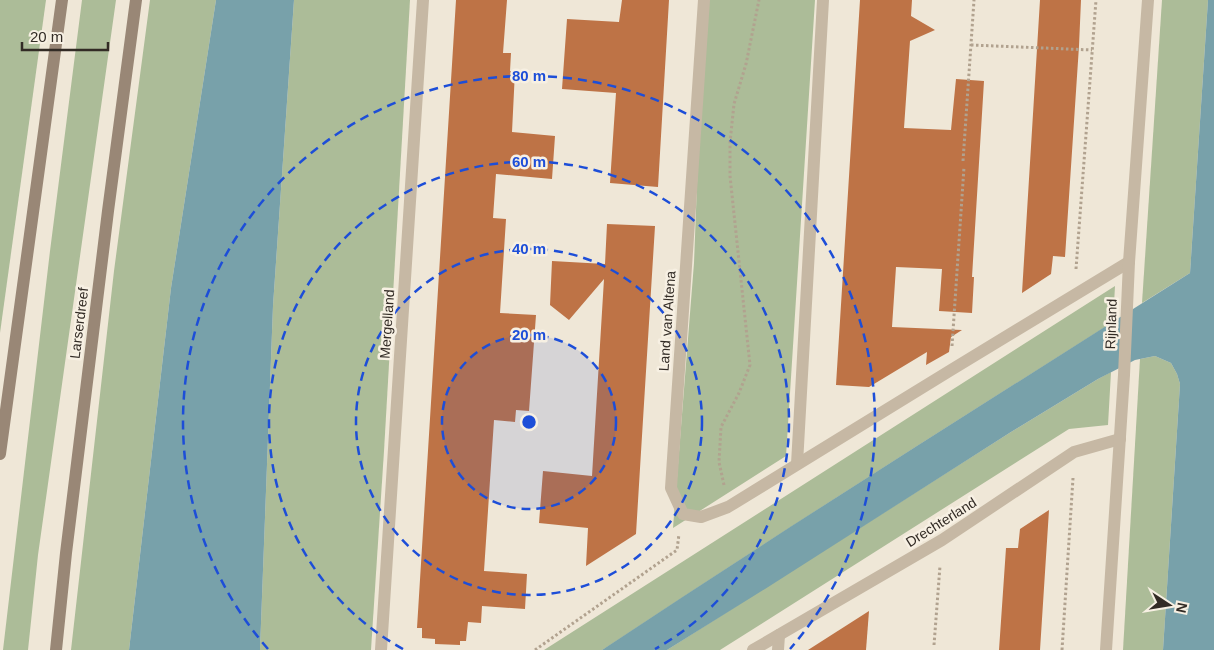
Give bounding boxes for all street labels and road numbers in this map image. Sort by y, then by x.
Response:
street label: Land van Altena [656,270,678,372]
street label: Larserdreef [67,286,91,360]
street label: Mergelland [377,289,397,359]
street label: Rijnland [1102,298,1120,350]
street label: Drechterland [903,494,979,550]

